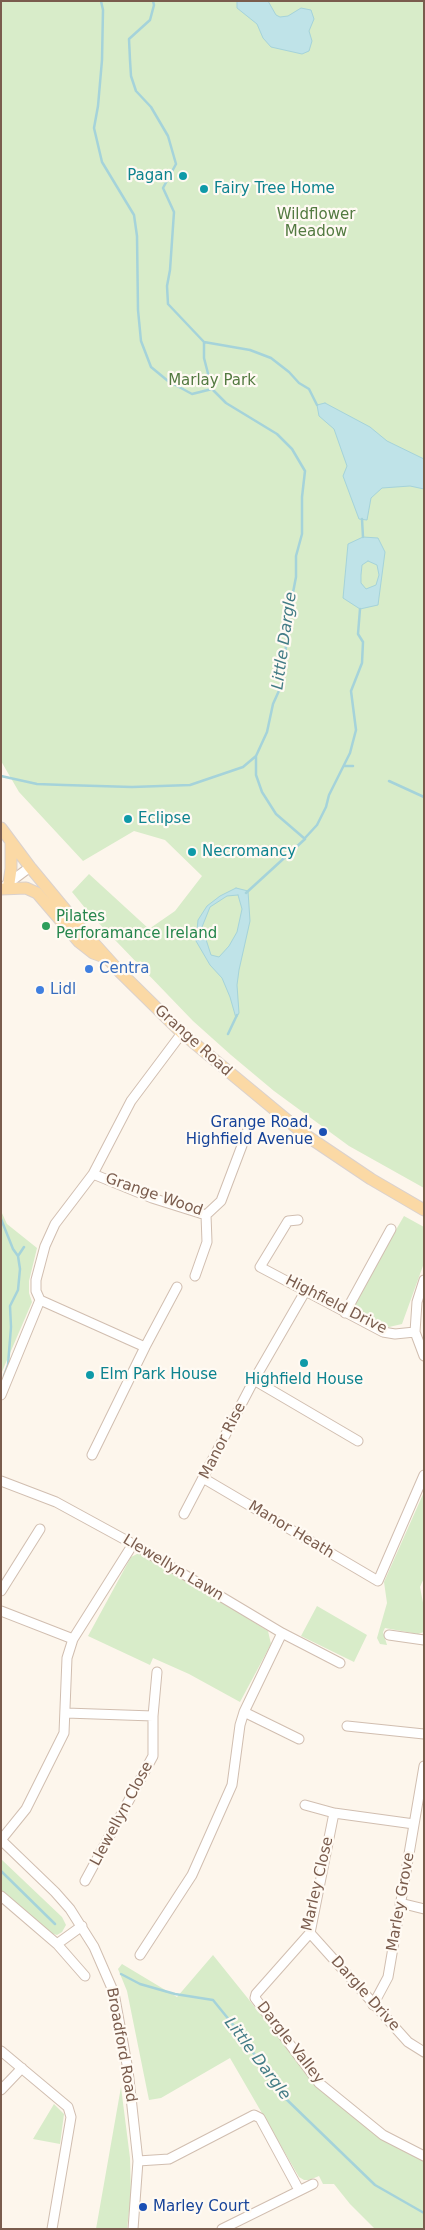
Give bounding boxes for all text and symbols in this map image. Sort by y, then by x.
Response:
place label: Pagan [127,167,173,185]
marker: Pagan [177,170,189,182]
place label: Fairy Tree Home [214,180,335,198]
marker: Fairy Tree Home [198,183,210,195]
park label: Wildflower Meadow [277,206,355,241]
park label: Marlay Park [168,372,256,390]
water label: Little Dargle [269,591,301,691]
place label: Eclipse [138,810,191,828]
marker: Eclipse [122,813,134,825]
place label: Necromancy [202,843,296,861]
marker: Necromancy [186,846,198,858]
place label: Pilates Perforamance Ireland [56,908,217,943]
marker: Pilates Perforamance Ireland [40,920,52,932]
place label: Centra [99,960,149,978]
marker: Centra [83,963,95,975]
place label: Lidl [50,981,76,999]
marker: Lidl [34,984,46,996]
street label: Grange Road [151,1002,235,1080]
place label: Grange Road, Highfield Avenue [186,1114,313,1149]
marker: Grange Road, Highfield Avenue [317,1126,329,1138]
street label: Grange Wood [103,1170,205,1220]
street label: Highfield Drive [282,1272,390,1338]
marker: Highfield House [298,1357,310,1369]
place label: Elm Park House [100,1366,217,1384]
marker: Elm Park House [84,1369,96,1381]
place label: Highfield House [245,1371,363,1389]
street label: Manor Rise [196,1400,250,1482]
street label: Manor Heath [245,1497,337,1563]
street label: Llewellyn Lawn [119,1531,227,1605]
street label: Llewellyn Close [87,1759,157,1869]
street label: Marley Close [298,1835,338,1933]
street label: Marley Grove [383,1851,419,1953]
street label: Dargle Drive [327,1953,403,2035]
street label: Broadford Road [102,1986,140,2104]
street label: Dargle Valley [252,1998,328,2088]
water label: Little Dargle [220,2014,294,2104]
place label: Marley Court [153,2198,250,2216]
marker: Marley Court [137,2201,149,2213]

